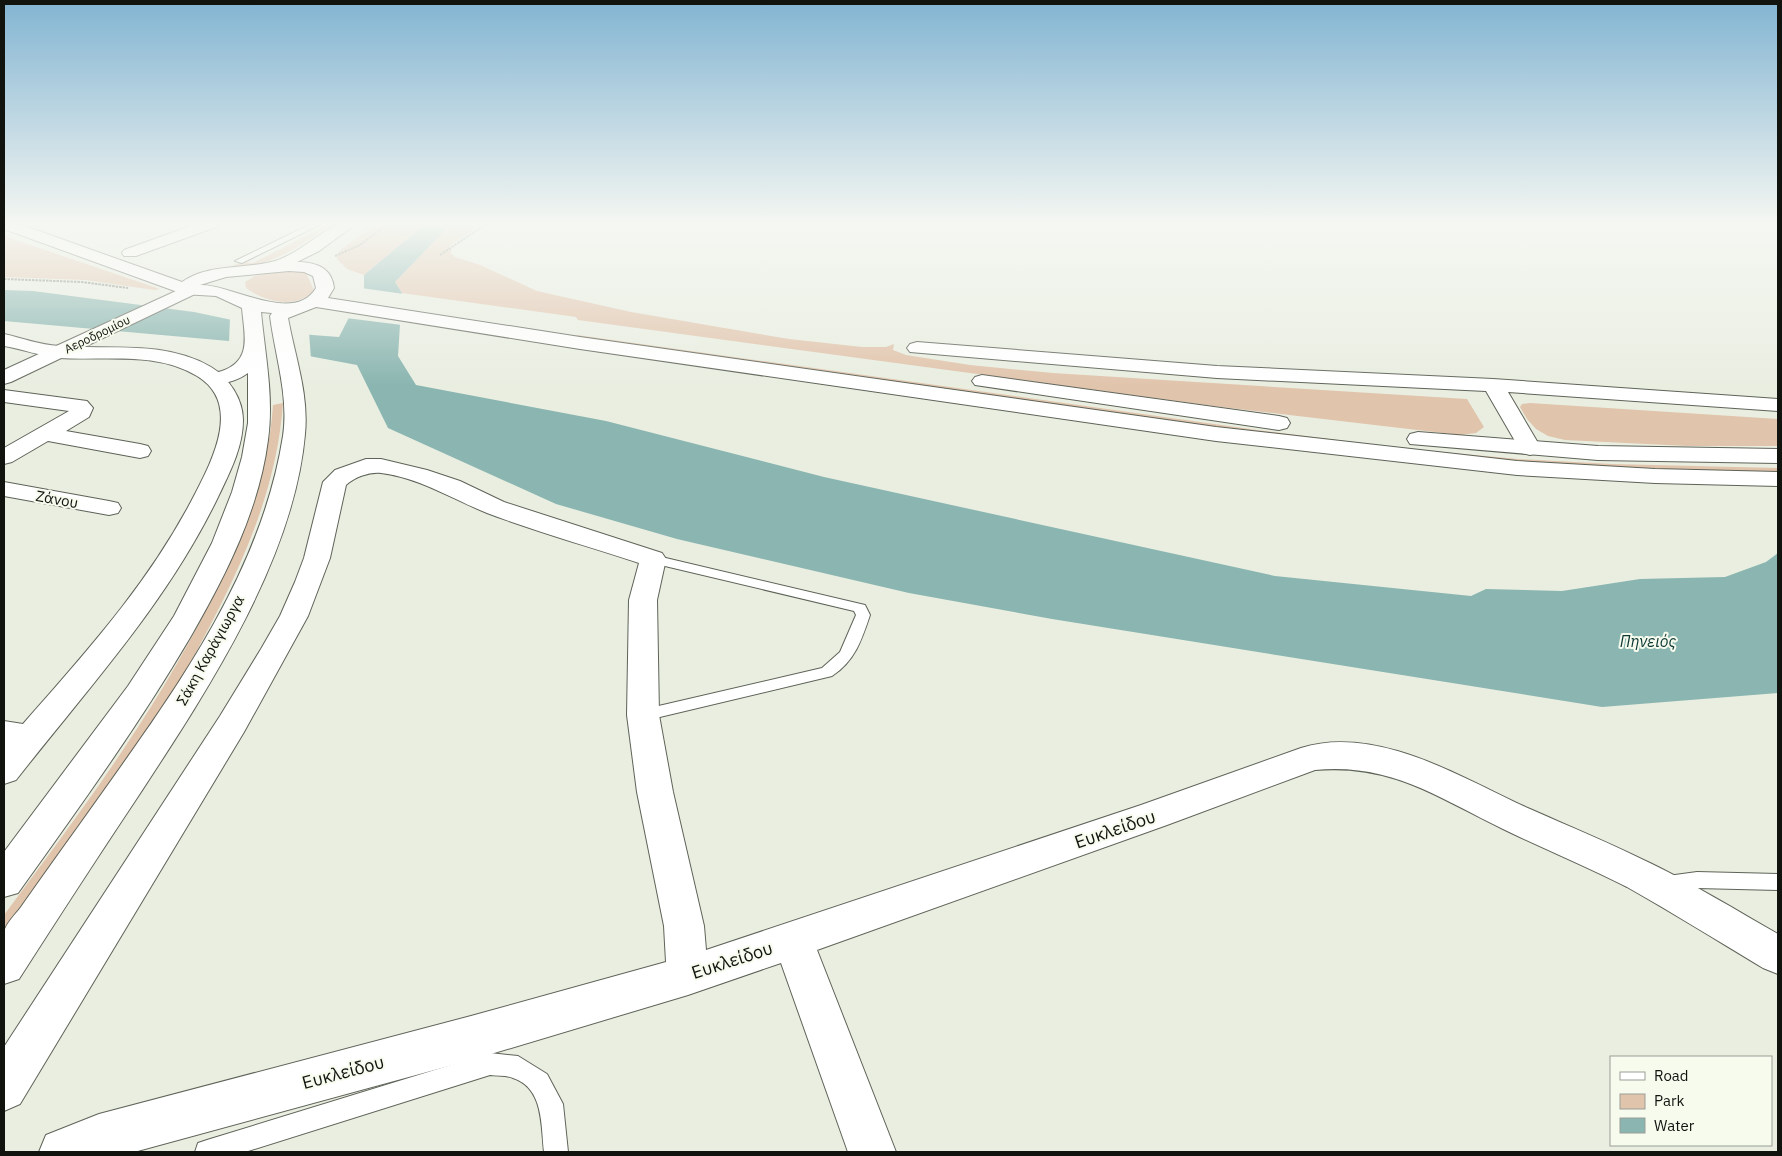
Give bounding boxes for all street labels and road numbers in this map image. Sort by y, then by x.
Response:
street label: Αεροδρομίου [62,312,132,356]
street label: Ζάνου [34,486,80,512]
street label: Σάκη Καράγιωργα [172,591,248,708]
street label: Ευκλείδου [1071,804,1159,854]
street label: Ευκλείδου [688,936,776,984]
street label: Ευκλείδου [299,1050,387,1094]

